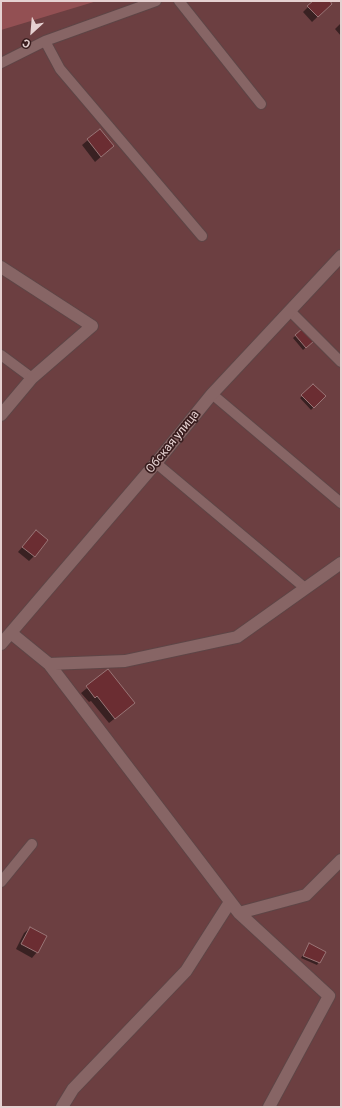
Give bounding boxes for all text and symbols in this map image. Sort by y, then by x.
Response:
north arrow [12,12,52,52]
text: С [20,36,33,51]
street label: Обская улица [143,408,203,476]

